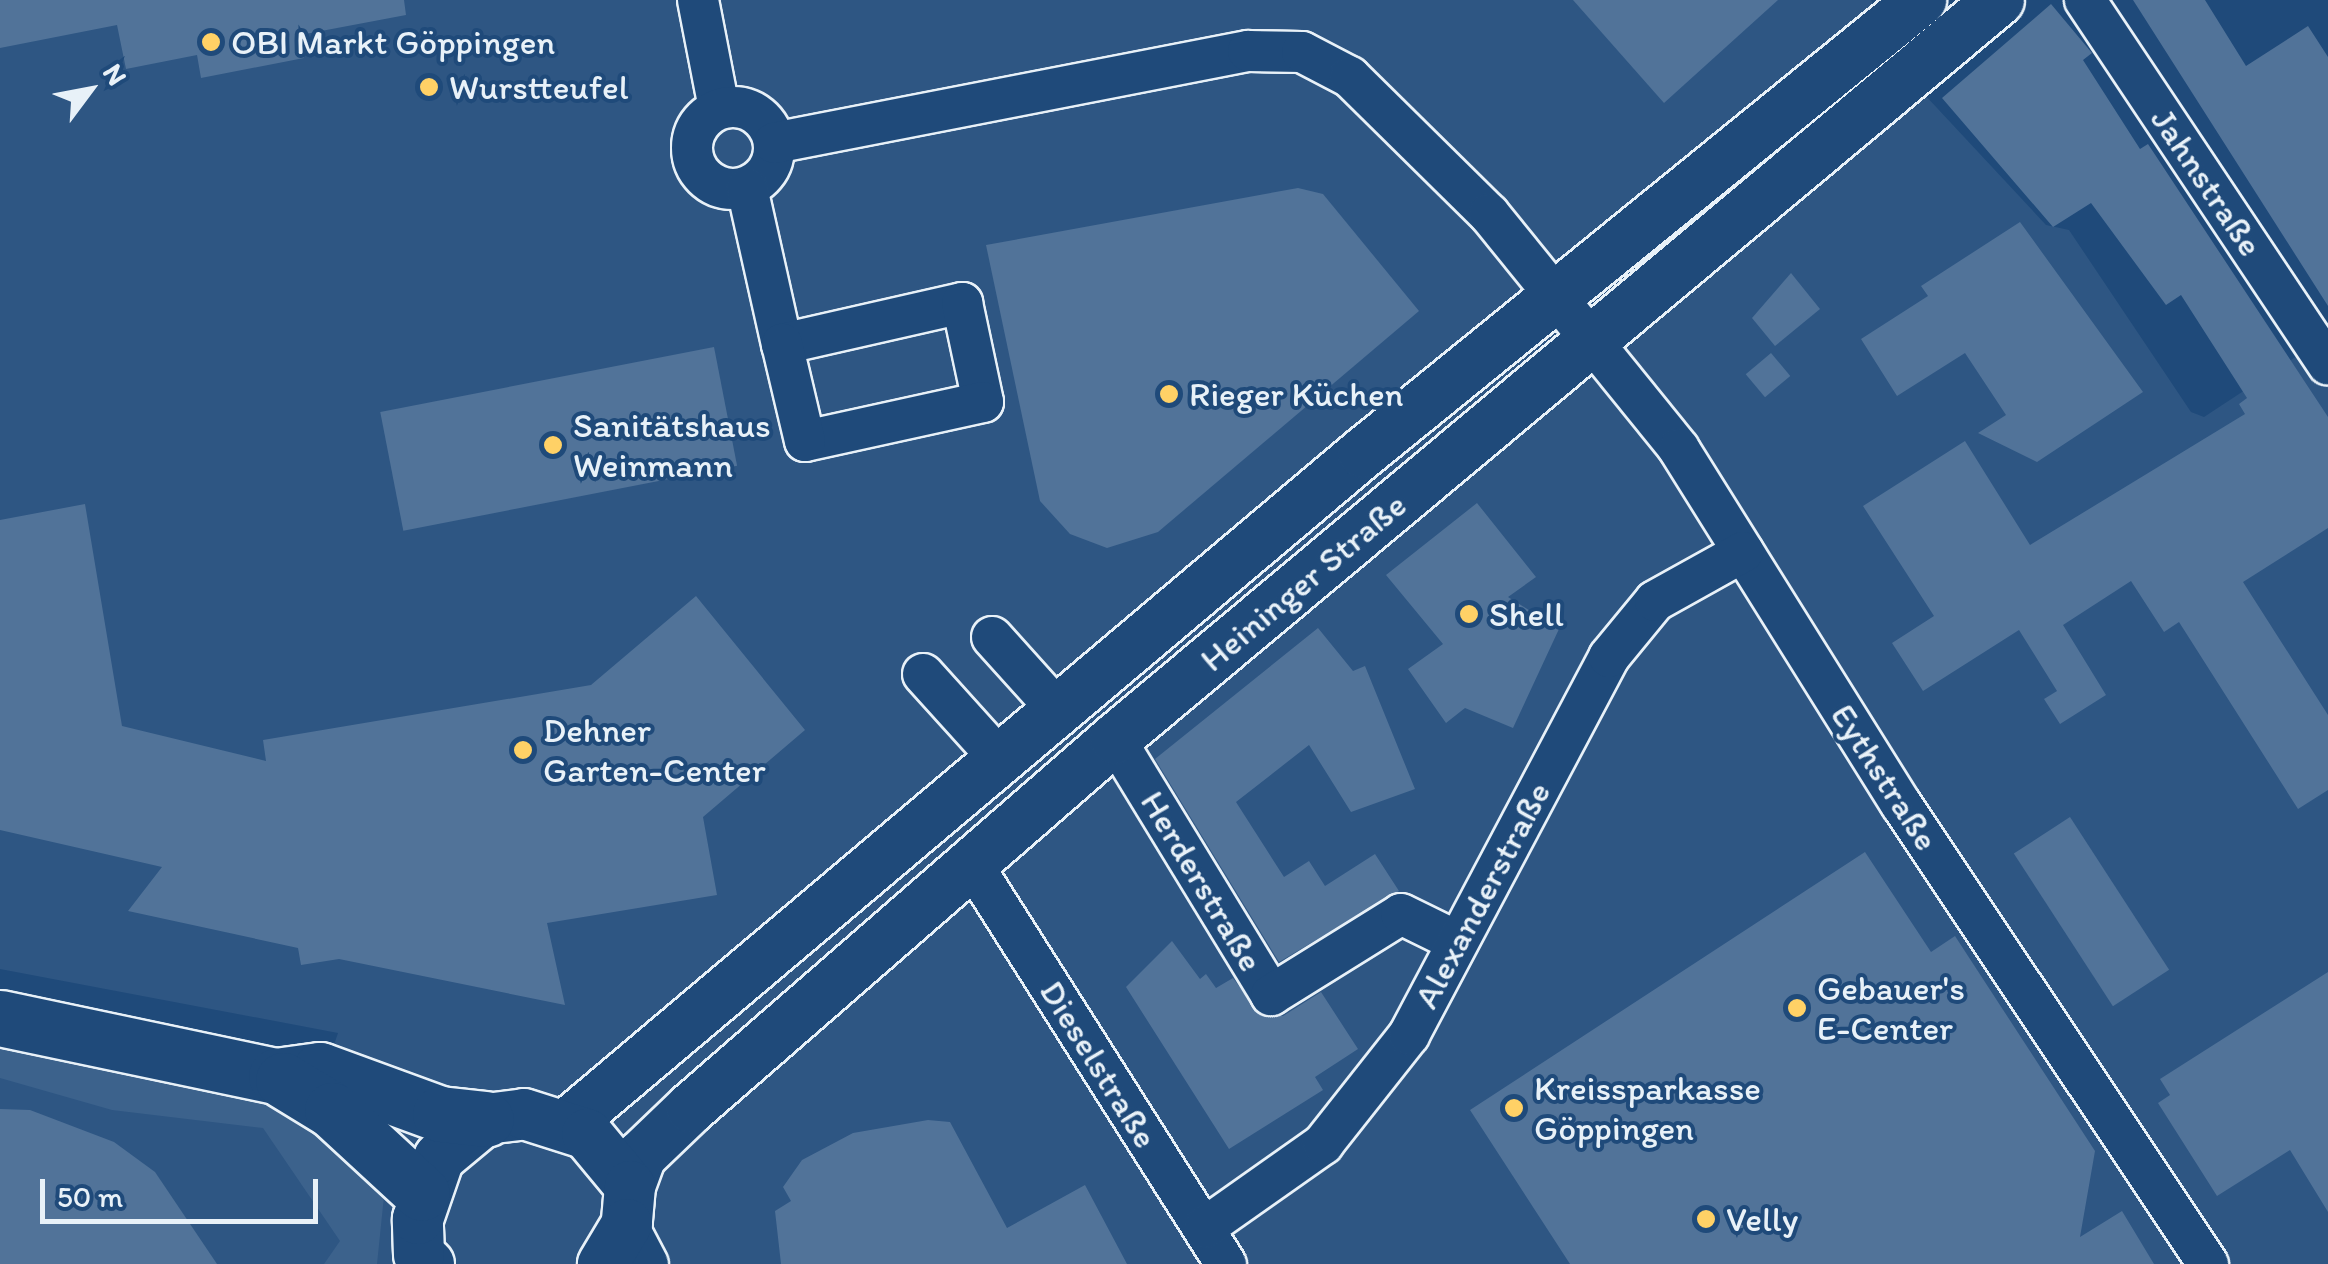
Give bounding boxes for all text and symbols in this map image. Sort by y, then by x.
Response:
place label: OBI Markt Göppingen [231,21,554,63]
marker: OBI Markt Göppingen [200,31,222,53]
north arrow [40,40,140,140]
text: N [96,57,135,91]
place label: Wurstteufel [449,66,629,108]
marker: Wurstteufel [418,76,440,98]
street label: Jahnstraße [2142,100,2272,264]
place label: Rieger Küchen [1189,373,1404,415]
marker: Rieger Küchen [1158,383,1180,405]
place label: Sanitätshaus Weinmann [573,404,771,486]
marker: Sanitätshaus Weinmann [542,434,564,456]
street label: Heininger Straße [1191,484,1415,680]
place label: Shell [1489,593,1564,635]
marker: Shell [1458,603,1480,625]
street label: Eythstraße [1822,696,1948,858]
place label: Dehner Garten-Center [543,709,766,791]
marker: Dehner Garten-Center [512,739,534,761]
street label: Alexanderstraße [1405,775,1559,1015]
street label: Herderstraße [1132,783,1272,979]
place label: Gebauer's E-Center [1817,967,1965,1049]
street label: Dieselstraße [1031,973,1167,1155]
marker: Gebauer's E-Center [1786,997,1808,1019]
place label: Kreissparkasse Göppingen [1534,1067,1761,1149]
marker: Kreissparkasse Göppingen [1503,1097,1525,1119]
scale bar [45,1159,322,1221]
text: 50 m [57,1178,123,1215]
place label: Velly [1726,1198,1798,1240]
marker: Velly [1695,1208,1717,1230]

